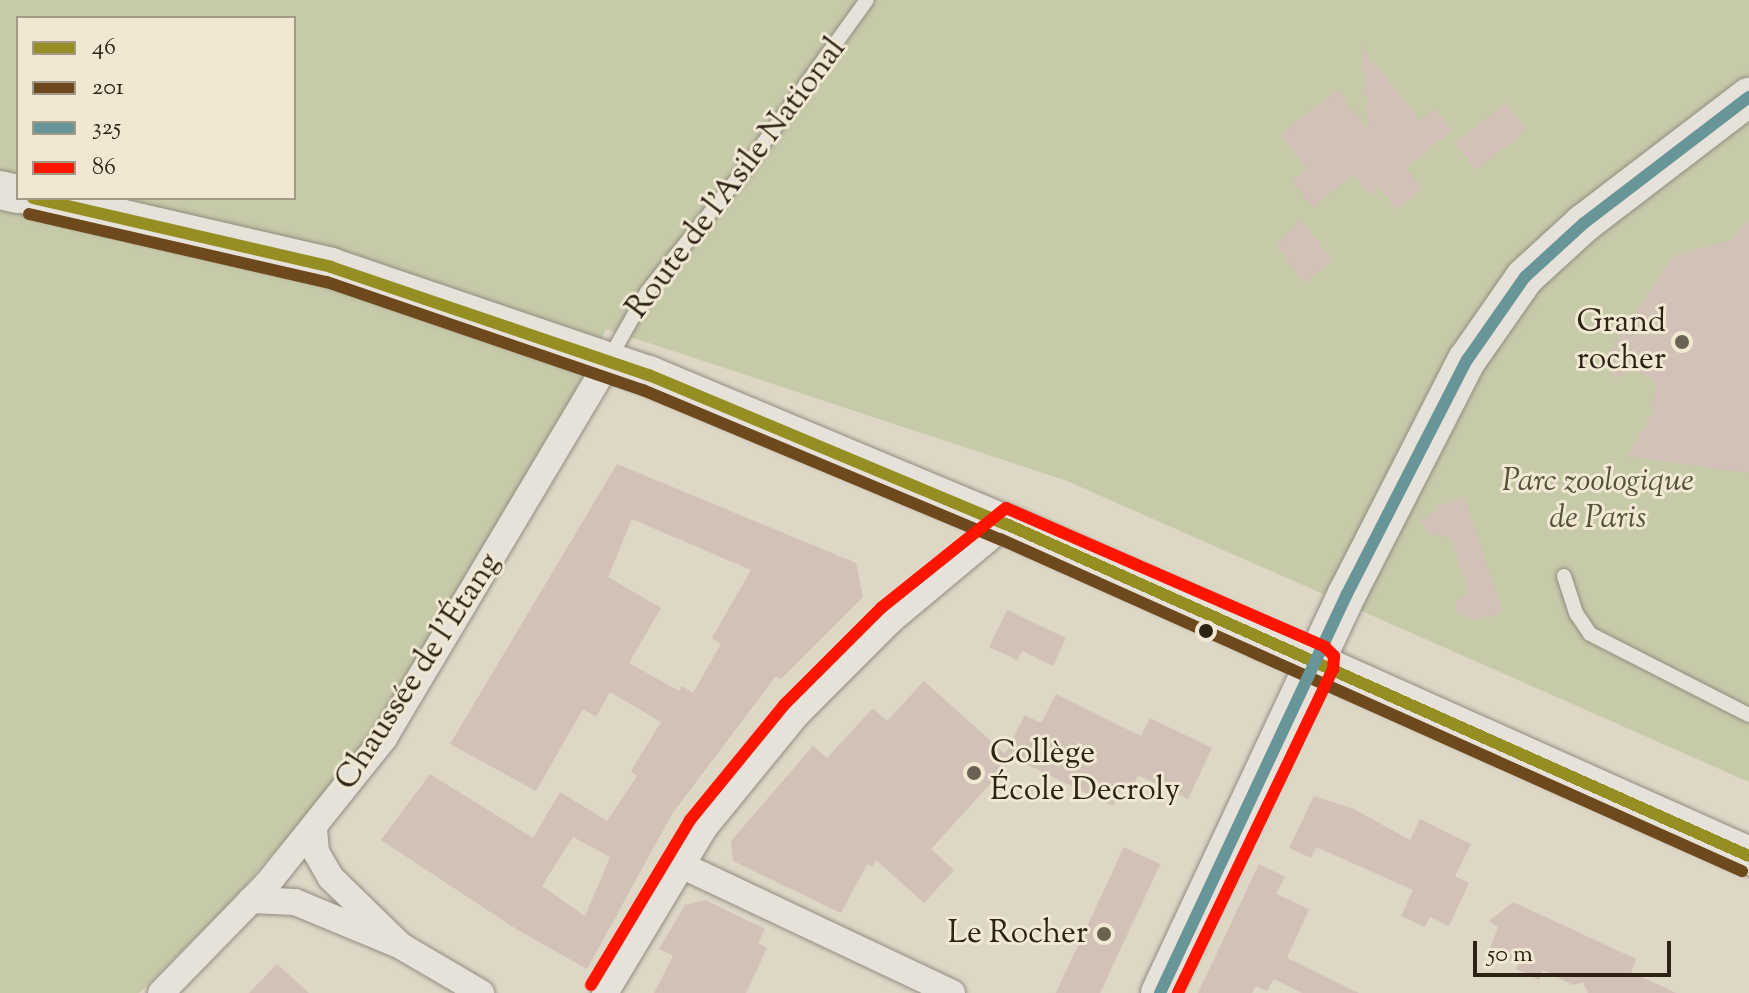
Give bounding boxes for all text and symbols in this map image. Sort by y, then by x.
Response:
legend [16,16,296,200]
text: 46 [92,31,116,65]
street label: Route de l'Asile National [619,31,855,327]
text: 201 [92,71,124,105]
text: 325 [92,111,121,145]
text: 86 [92,151,116,185]
place label: Grand rocher [1576,305,1666,380]
marker: Grand rocher [1673,333,1691,351]
park label: Parc zoologique de Paris [1502,464,1694,539]
street label: Chaussée de l'Étang [328,546,510,798]
unlabelled marker [1198,623,1214,639]
place label: Collège École Decroly [990,736,1180,811]
marker: Collège École Decroly [965,764,983,782]
place label: Le Rocher [948,915,1088,953]
marker: Le Rocher [1095,925,1113,943]
scale bar [1477,925,1675,975]
text: 50 m [1487,938,1533,972]

